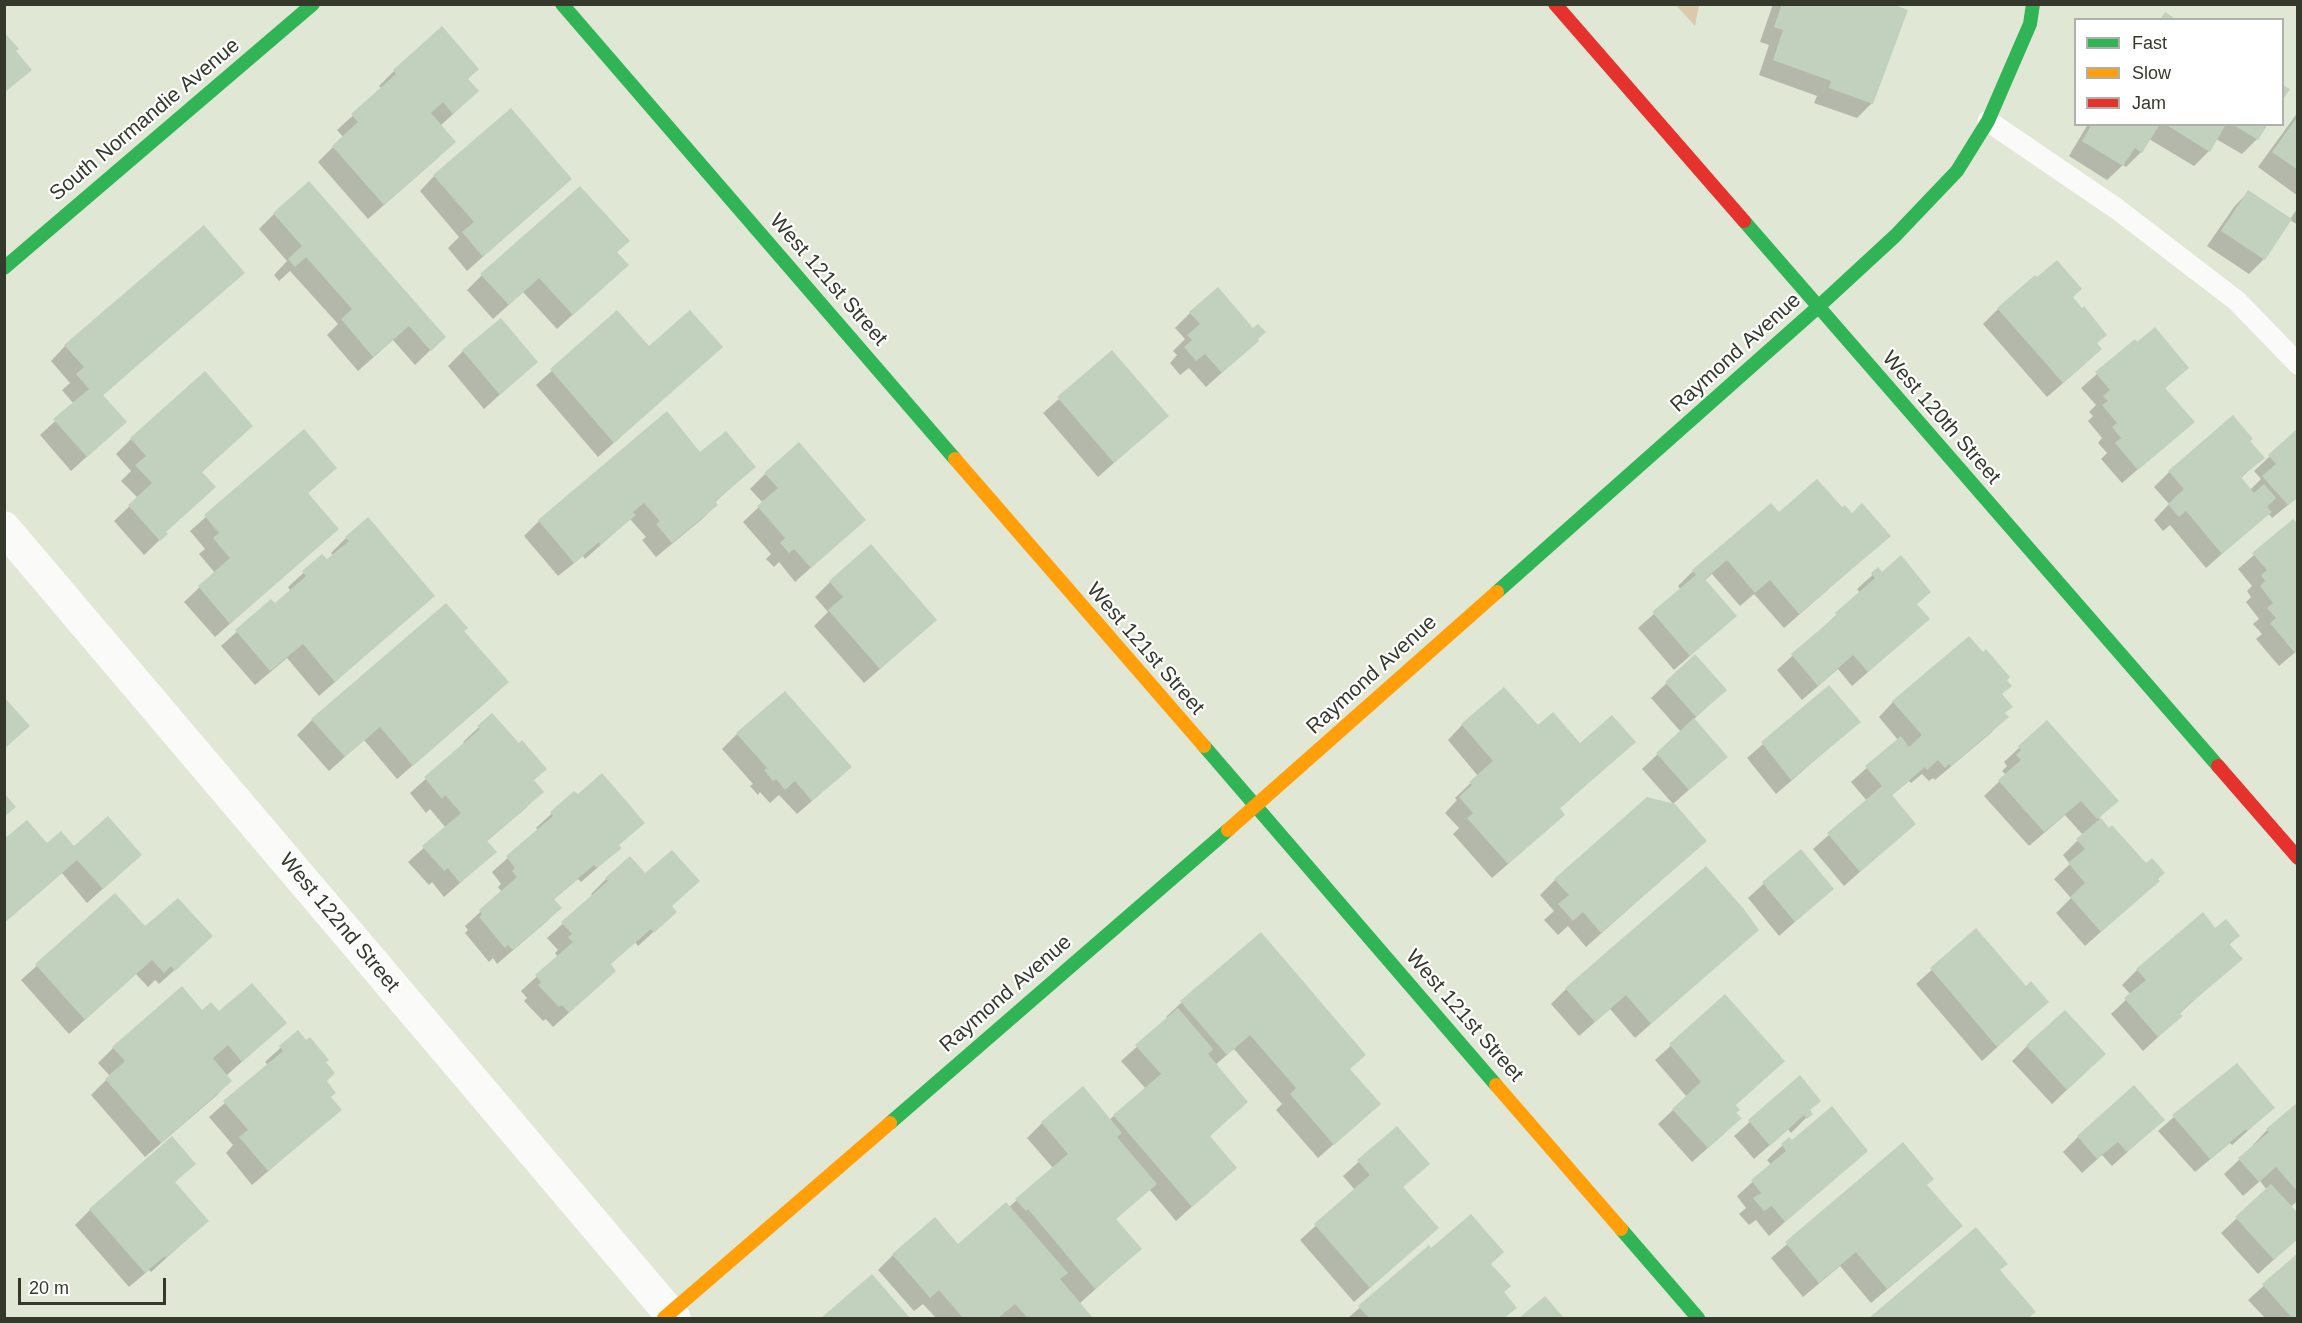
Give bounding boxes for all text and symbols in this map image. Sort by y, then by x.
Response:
legend [2074,18,2284,126]
street label: South Normandie Avenue [45,33,245,207]
text: Fast [2132,33,2167,53]
text: Slow [2132,63,2171,83]
text: Jam [2132,93,2166,113]
street label: West 121st Street [764,209,892,351]
street label: Raymond Avenue [1666,288,1806,418]
street label: West 120th Street [1876,346,2006,490]
street label: West 121st Street [1081,578,1209,720]
street label: Raymond Avenue [1302,610,1442,740]
street label: West 122nd Street [274,848,404,998]
street label: Raymond Avenue [935,930,1077,1058]
street label: West 121st Street [1400,945,1528,1087]
scale bar [21,1266,170,1304]
text: 20 m [29,1278,69,1298]

